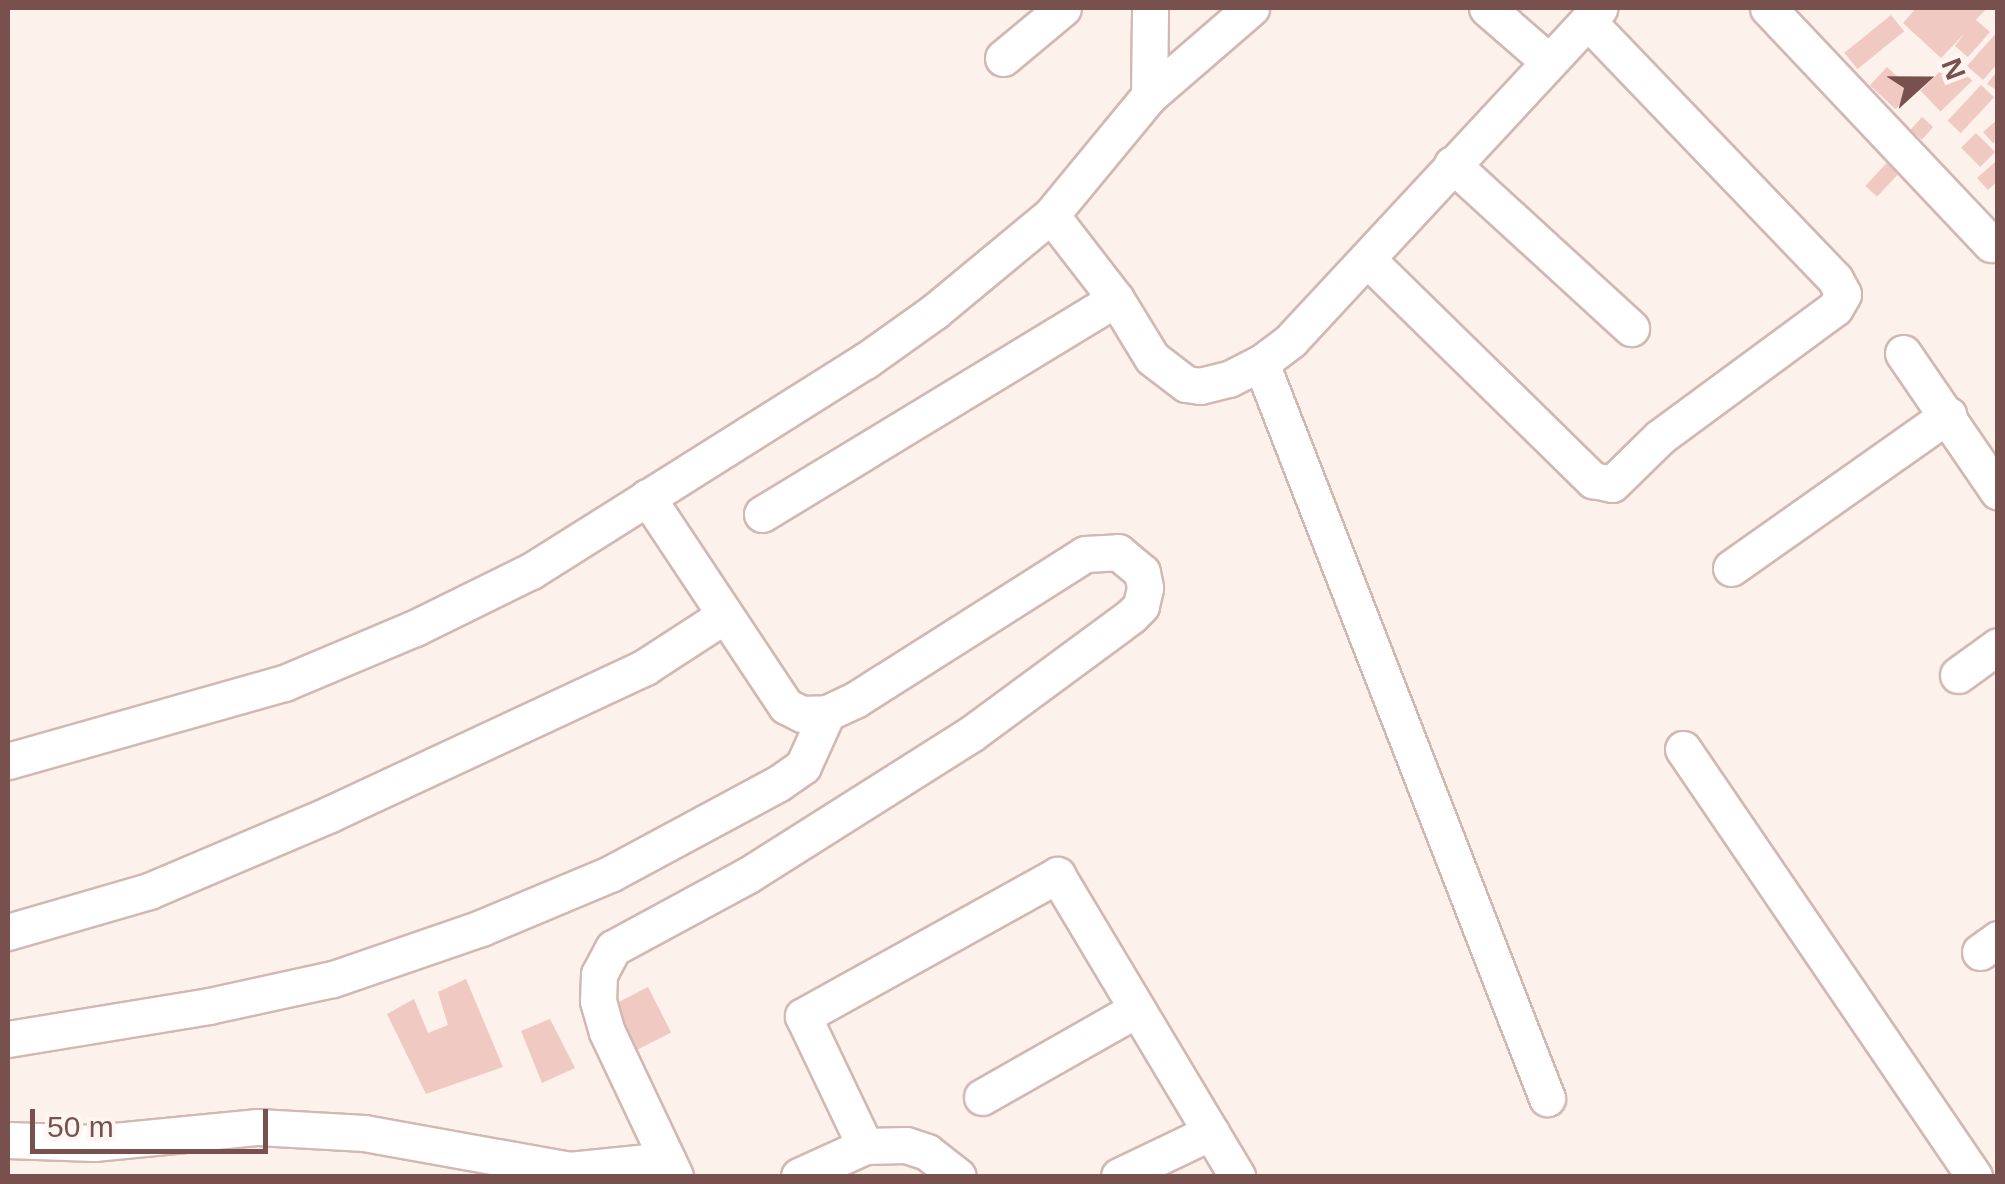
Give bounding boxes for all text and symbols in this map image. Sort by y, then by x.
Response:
north arrow [1875,30,1975,130]
text: N [1935,54,1972,84]
scale bar [35,1089,272,1151]
text: 50 m [47,1110,114,1143]

